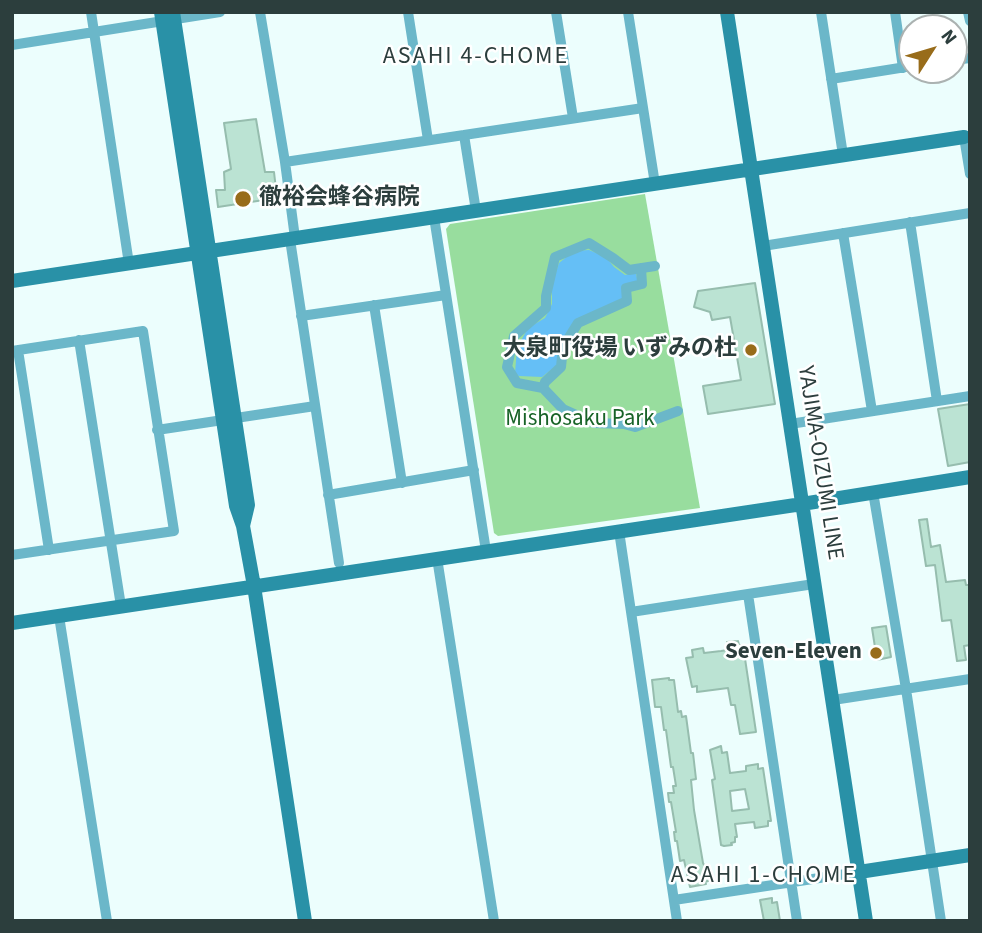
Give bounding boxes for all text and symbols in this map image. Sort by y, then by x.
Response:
north arrow [898,14,968,84]
text: N [934,24,963,50]
district label: ASAHI 4-CHOME [384,44,568,72]
place label: 徹裕会蜂谷病院 [259,185,420,213]
marker: 徹裕会蜂谷病院 [233,189,253,209]
place label: 大泉町役場 いずみの杜 [502,336,737,364]
marker: 大泉町役場 いずみの杜 [743,342,759,358]
street label: YAJIMA-OIZUMI LINE [790,364,848,562]
park label: Mishosaku Park [505,406,655,434]
place label: Seven-Eleven [725,639,862,667]
marker: Seven-Eleven [868,645,884,661]
district label: ASAHI 1-CHOME [672,863,856,891]

